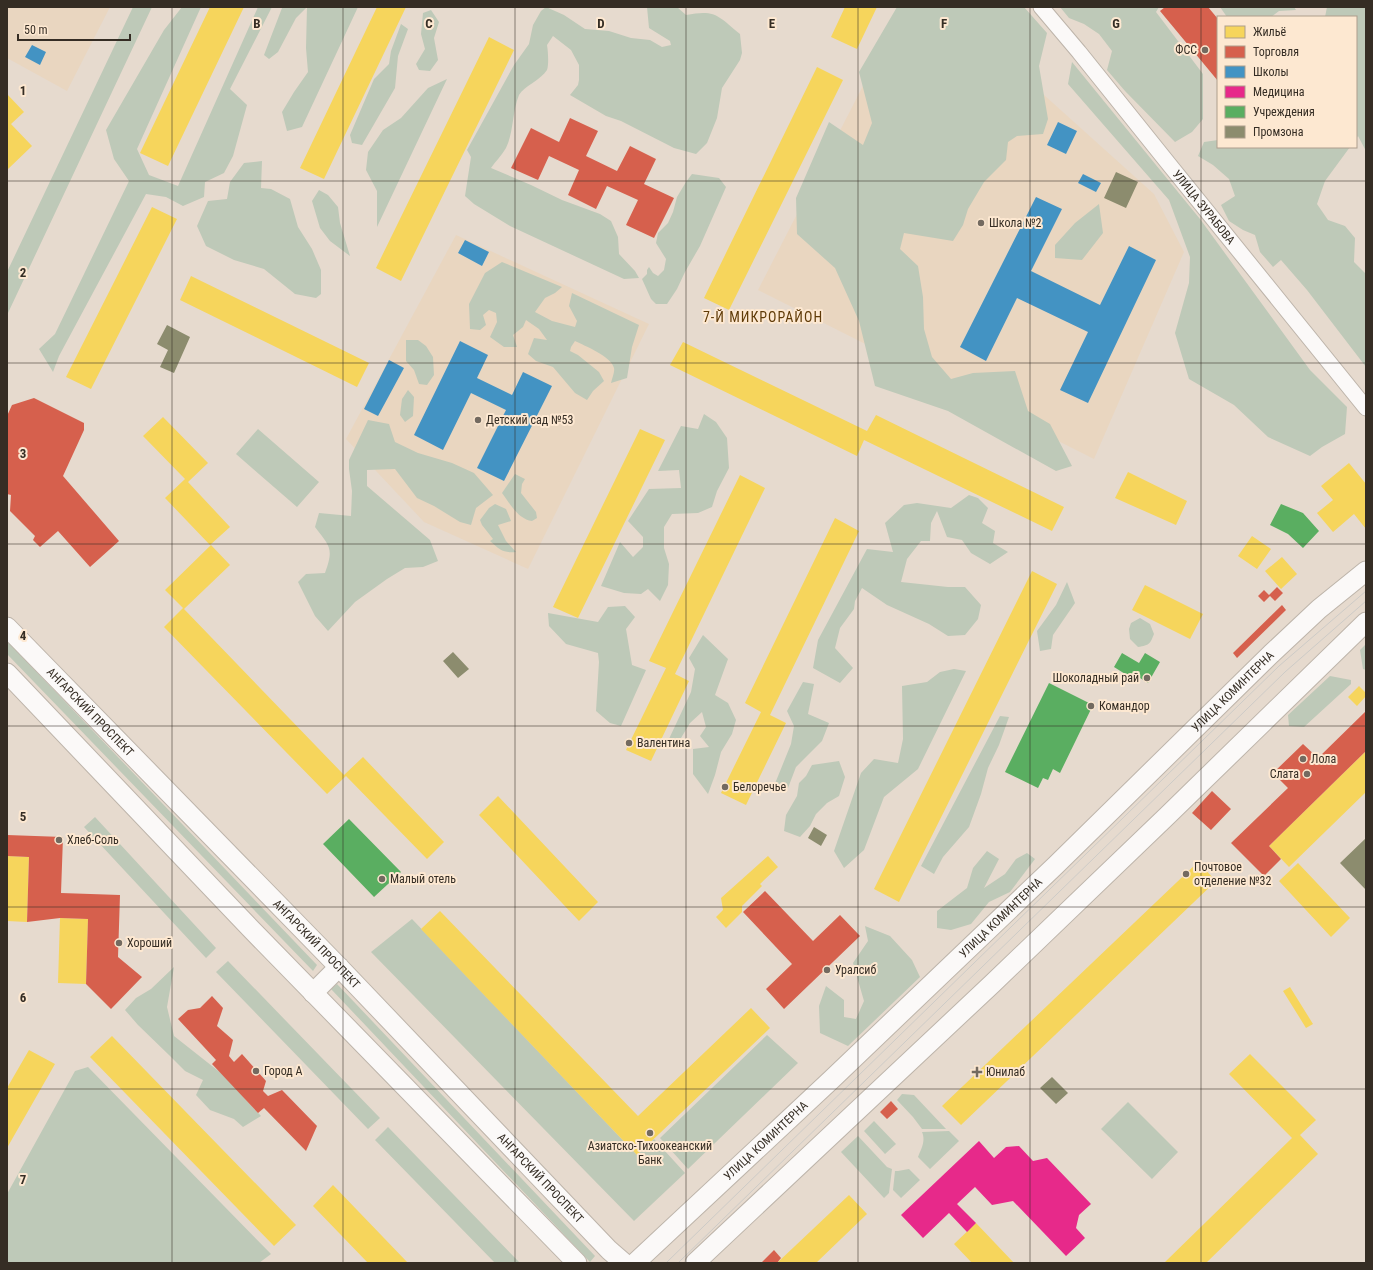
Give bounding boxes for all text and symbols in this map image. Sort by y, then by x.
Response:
scale bar [18,16,130,42]
text: B [253,16,261,31]
text: C [425,16,433,31]
text: D [597,16,605,31]
text: E [769,16,776,31]
text: F [941,16,947,31]
text: G [1112,16,1120,31]
legend [1217,16,1357,148]
text: 50 m [24,23,48,37]
text: Жильё [1253,25,1286,39]
place label: ФСС [1175,43,1197,57]
marker: ФСС [1200,45,1210,55]
text: Торговля [1253,45,1299,59]
text: Школы [1253,65,1289,79]
text: 1 [20,83,26,98]
text: Медицина [1253,85,1305,99]
text: Учреждения [1253,105,1315,119]
text: Промзона [1253,125,1304,139]
street label: УЛИЦА ЗУРАБОВА [1170,167,1238,247]
place label: Школа №2 [989,216,1042,230]
marker: Школа №2 [976,218,986,228]
text: 2 [20,265,27,280]
district label: 7-Й МИКРОРАЙОН [703,309,823,325]
place label: Детский сад №53 [486,413,573,427]
marker: Детский сад №53 [473,415,483,425]
text: 3 [20,446,26,461]
text: 4 [20,628,27,643]
street label: УЛИЦА КОМИНТЕРНА [1189,648,1277,735]
street label: АНГАРСКИЙ ПРОСПЕКТ [44,665,137,759]
place label: Шоколадный рай [1052,671,1139,685]
marker: Шоколадный рай [1142,673,1152,683]
place label: Командор [1099,699,1150,713]
marker: Командор [1086,701,1096,711]
place label: Валентина [637,736,690,750]
marker: Валентина [624,738,634,748]
place label: Лола [1311,752,1336,766]
marker: Лола [1298,754,1308,764]
place label: Слата [1270,767,1299,781]
marker: Слата [1302,769,1312,779]
place label: Белоречье [733,780,786,794]
marker: Белоречье [720,782,730,792]
text: 5 [20,809,27,824]
place label: Хлеб-Соль [67,833,119,847]
marker: Хлеб-Соль [54,835,64,845]
place label: Почтовое отделение №32 [1194,860,1271,888]
marker: Почтовое отделение №32 [1181,869,1191,879]
place label: Малый отель [390,872,456,886]
marker: Малый отель [377,874,387,884]
street label: УЛИЦА КОМИНТЕРНА [956,875,1045,961]
street label: АНГАРСКИЙ ПРОСПЕКТ [270,897,363,991]
place label: Хороший [127,936,172,950]
marker: Хороший [114,938,124,948]
place label: Уралсиб [835,963,876,977]
marker: Уралсиб [822,965,832,975]
text: 6 [20,990,27,1005]
place label: Город А [264,1064,302,1078]
place label: Юнилаб [986,1065,1025,1079]
marker: Город А [251,1066,261,1076]
marker: Юнилаб [971,1066,983,1078]
street label: УЛИЦА КОМИНТЕРНА [721,1098,811,1183]
marker: Азиатско-Тихоокеанский Банк [645,1128,655,1138]
street label: АНГАРСКИЙ ПРОСПЕКТ [494,1130,586,1226]
place label: Азиатско-Тихоокеанский Банк [588,1139,712,1167]
text: 7 [20,1172,27,1187]

